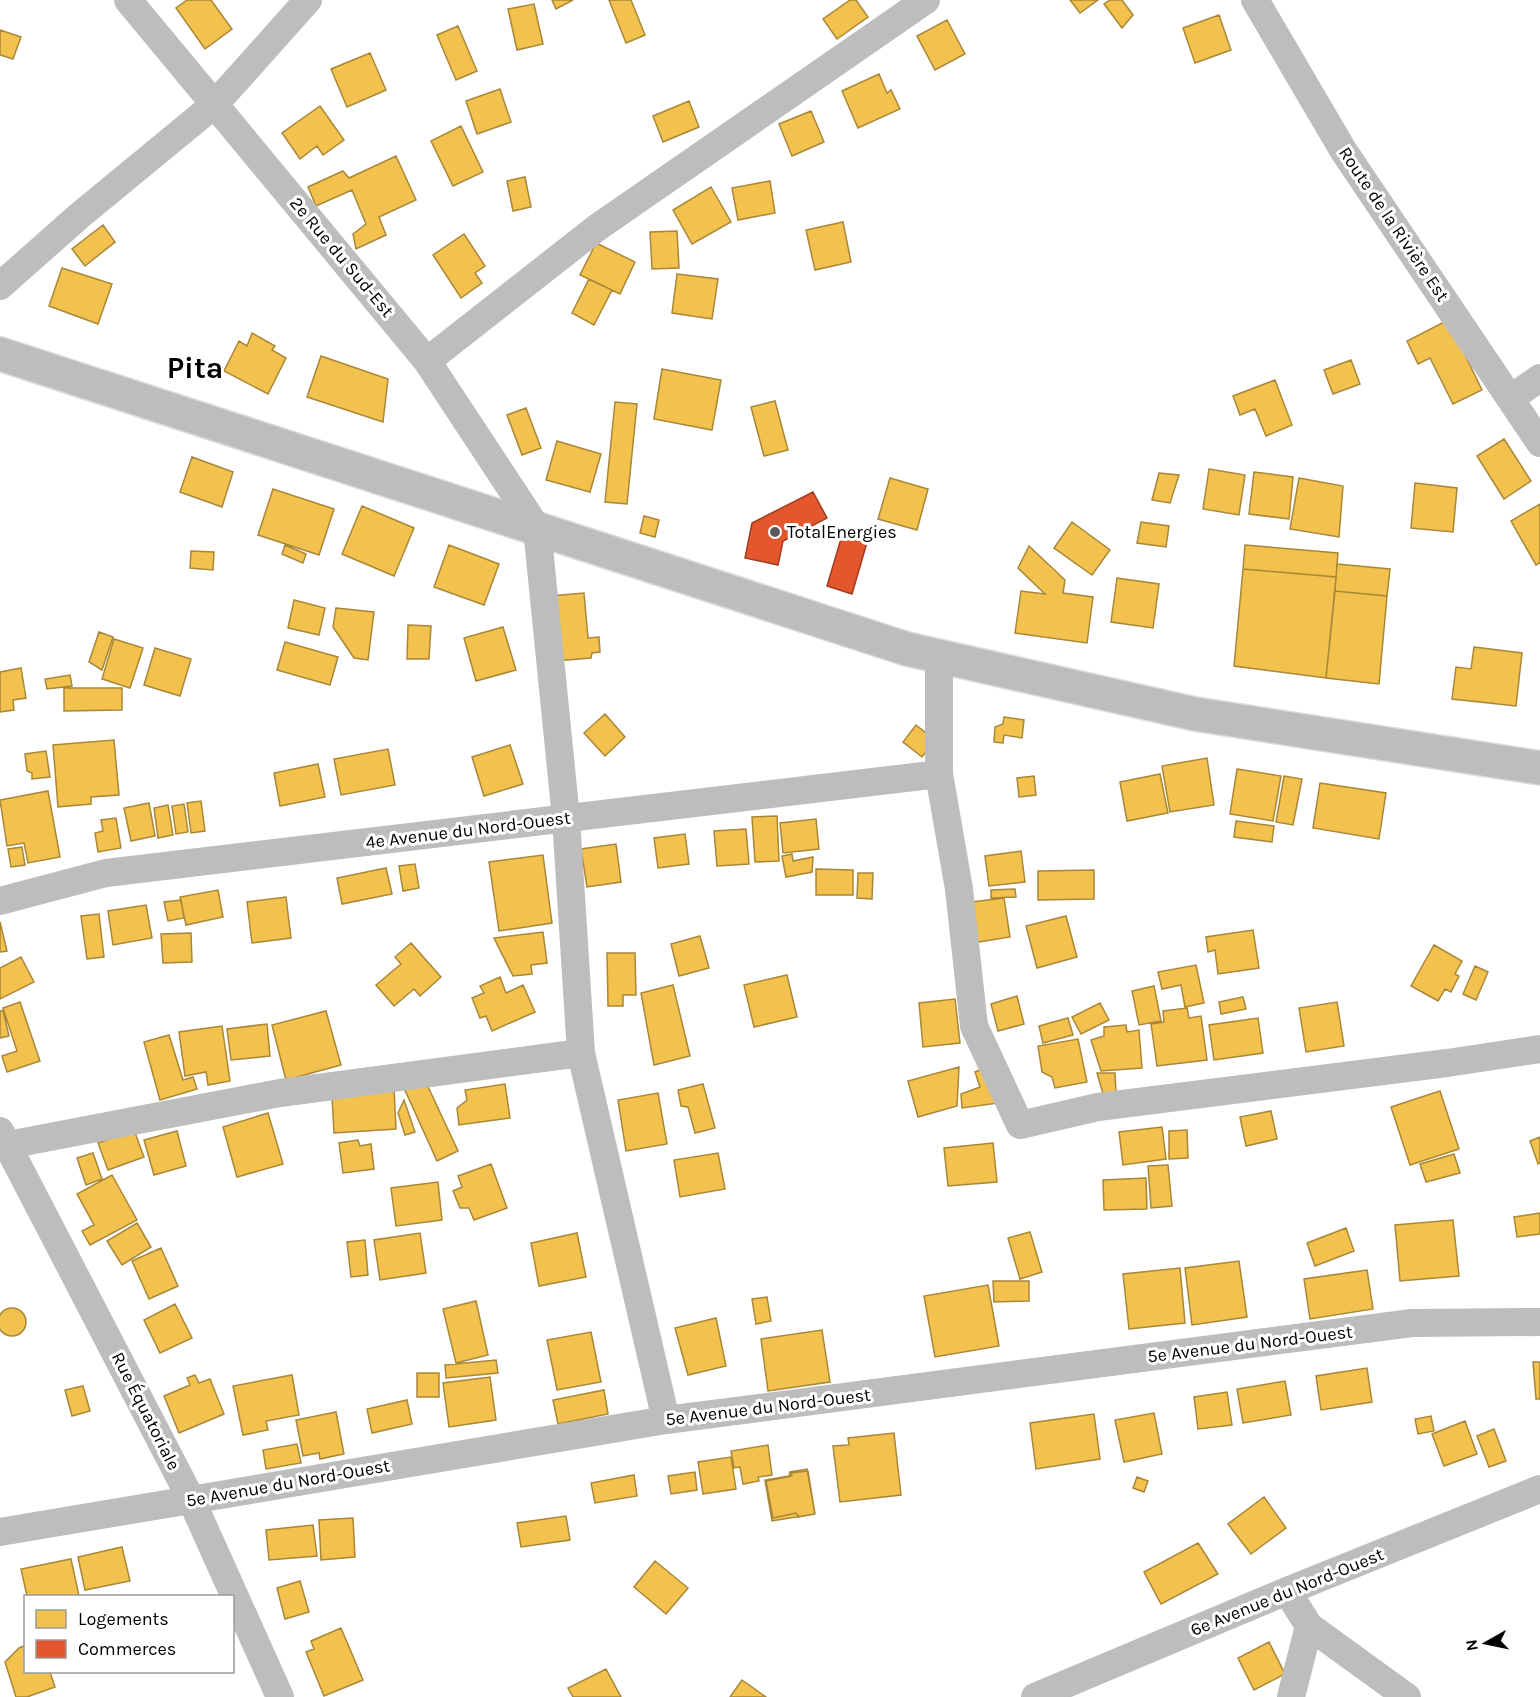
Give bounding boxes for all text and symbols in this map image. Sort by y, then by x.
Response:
street label: Route de la Rivière Est [1334,142,1454,306]
street label: 2e Rue du Sud-Est [285,192,399,322]
district label: Pita [167,350,223,386]
place label: TotalEnergies [787,521,897,543]
marker: TotalEnergies [768,525,782,539]
street label: 4e Avenue du Nord-Ouest [364,806,572,854]
street label: 5e Avenue du Nord-Ouest [1146,1320,1354,1368]
street label: Rue Équatoriale [107,1348,186,1474]
street label: 5e Avenue du Nord-Ouest [664,1383,872,1431]
street label: 5e Avenue du Nord-Ouest [184,1454,392,1512]
street label: 6e Avenue du Nord-Ouest [1187,1543,1387,1641]
legend [24,1595,234,1673]
text: Logements [78,1608,169,1630]
north arrow [1456,1613,1516,1673]
text: Commerces [78,1638,176,1660]
text: N [1461,1638,1482,1652]

